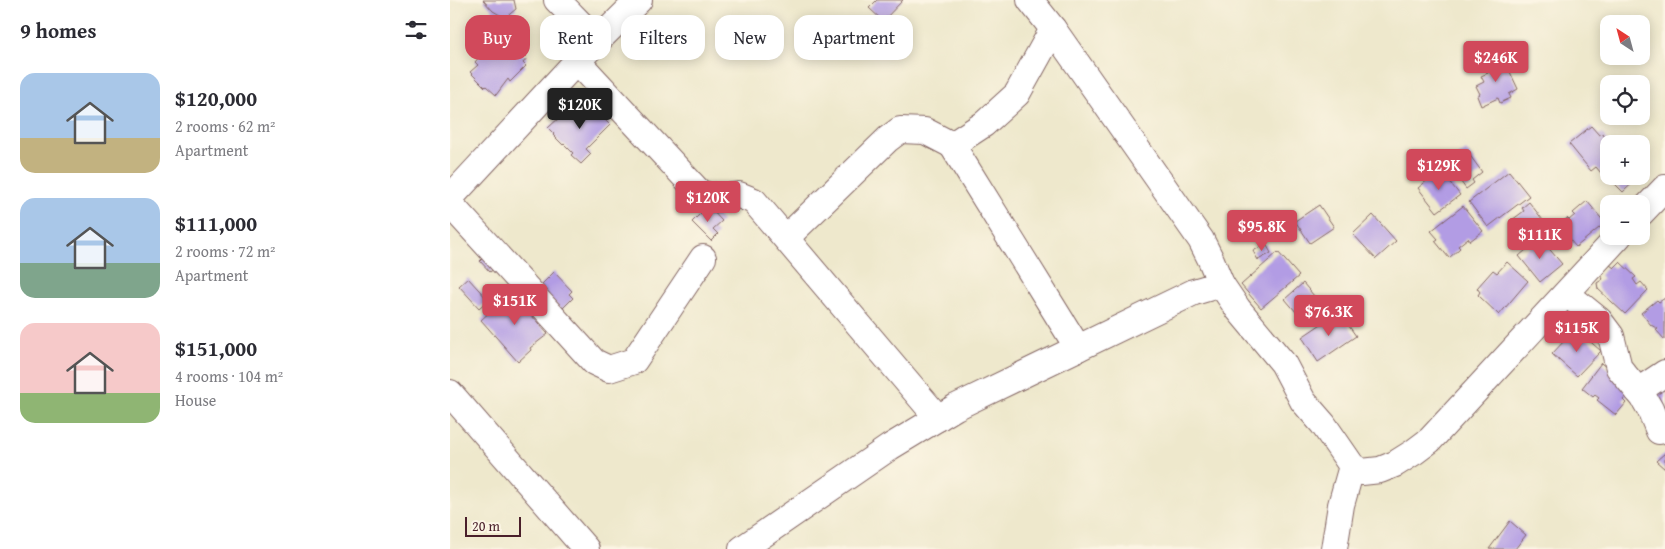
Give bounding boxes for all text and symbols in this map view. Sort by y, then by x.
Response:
text: 9 homes [20,15,96,46]
chip: Buy [465,15,530,60]
chip: Rent [540,15,611,60]
chip: Filters [621,15,705,60]
chip: New [715,15,784,60]
chip: Apartment [794,15,913,60]
north arrow [1600,15,1650,65]
map controls [1600,15,1650,245]
icon: filters [402,16,430,44]
pin: $246K [1461,41,1531,83]
text: $246K [1474,45,1518,69]
button: locate [1600,75,1650,125]
text: $120,000 [175,83,257,114]
pin: $120K [545,88,615,130]
text: $120K [558,92,602,116]
icon: home [60,93,120,153]
text: 2 rooms · 62 m² [175,114,275,138]
button: + [1600,135,1650,185]
text: Apartment [175,138,248,162]
pin: $129K [1404,148,1474,191]
text: $129K [1417,153,1461,177]
pin: $120K [673,180,743,223]
text: $120K [686,185,730,209]
button: − [1600,195,1650,245]
text: $111,000 [175,208,257,239]
pin: $95.8K [1221,210,1303,252]
text: $95.8K [1238,214,1286,238]
icon: home [60,218,120,278]
pin: $111K [1505,218,1575,260]
text: $111K [1518,222,1562,246]
text: 2 rooms · 72 m² [175,239,275,263]
text: Apartment [175,263,248,287]
pin: $151K [480,284,550,326]
text: $151K [493,288,537,312]
pin: $76.3K [1288,294,1370,337]
text: $76.3K [1305,299,1353,323]
pin: $115K [1542,310,1612,353]
text: $115K [1555,315,1599,339]
text: $151,000 [175,333,257,364]
icon: home [60,343,120,403]
text: 4 rooms · 104 m² [175,364,283,388]
text: House [175,388,216,412]
scale bar [465,514,521,537]
text: 20 m [472,516,500,536]

